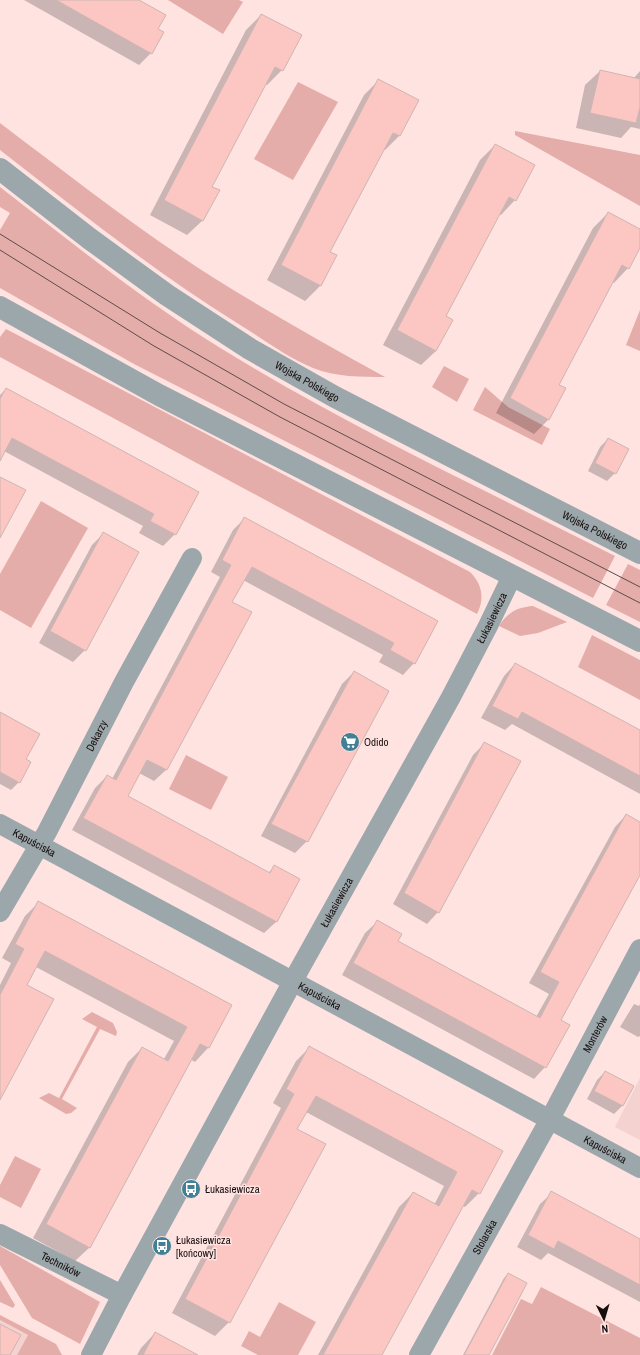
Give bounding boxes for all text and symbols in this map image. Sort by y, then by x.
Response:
street label: Wojska Polskiego [273,358,342,405]
street label: Wojska Polskiego [560,507,630,553]
street label: Łukasiewicza [473,590,510,646]
street label: Dekarzy [83,717,110,754]
supermarket icon: Odido [339,731,361,753]
place label: Odido [364,735,389,749]
street label: Kapuściska [10,825,58,860]
street label: Łukasiewicza [317,875,356,930]
street label: Kapuściska [296,979,344,1013]
street label: Monterów [579,1013,611,1055]
street label: Kapuściska [581,1132,629,1166]
bus stop icon: Łukasiewicza [180,1178,202,1200]
place label: Łukasiewicza [205,1182,260,1196]
street label: Stolarska [469,1217,500,1257]
place label: Łukasiewicza [końcowy] [176,1233,231,1260]
bus stop icon: Łukasiewicza [końcowy] [151,1235,173,1257]
street label: Techników [39,1249,83,1280]
north arrow [584,1299,624,1339]
text: N [601,1322,609,1336]

